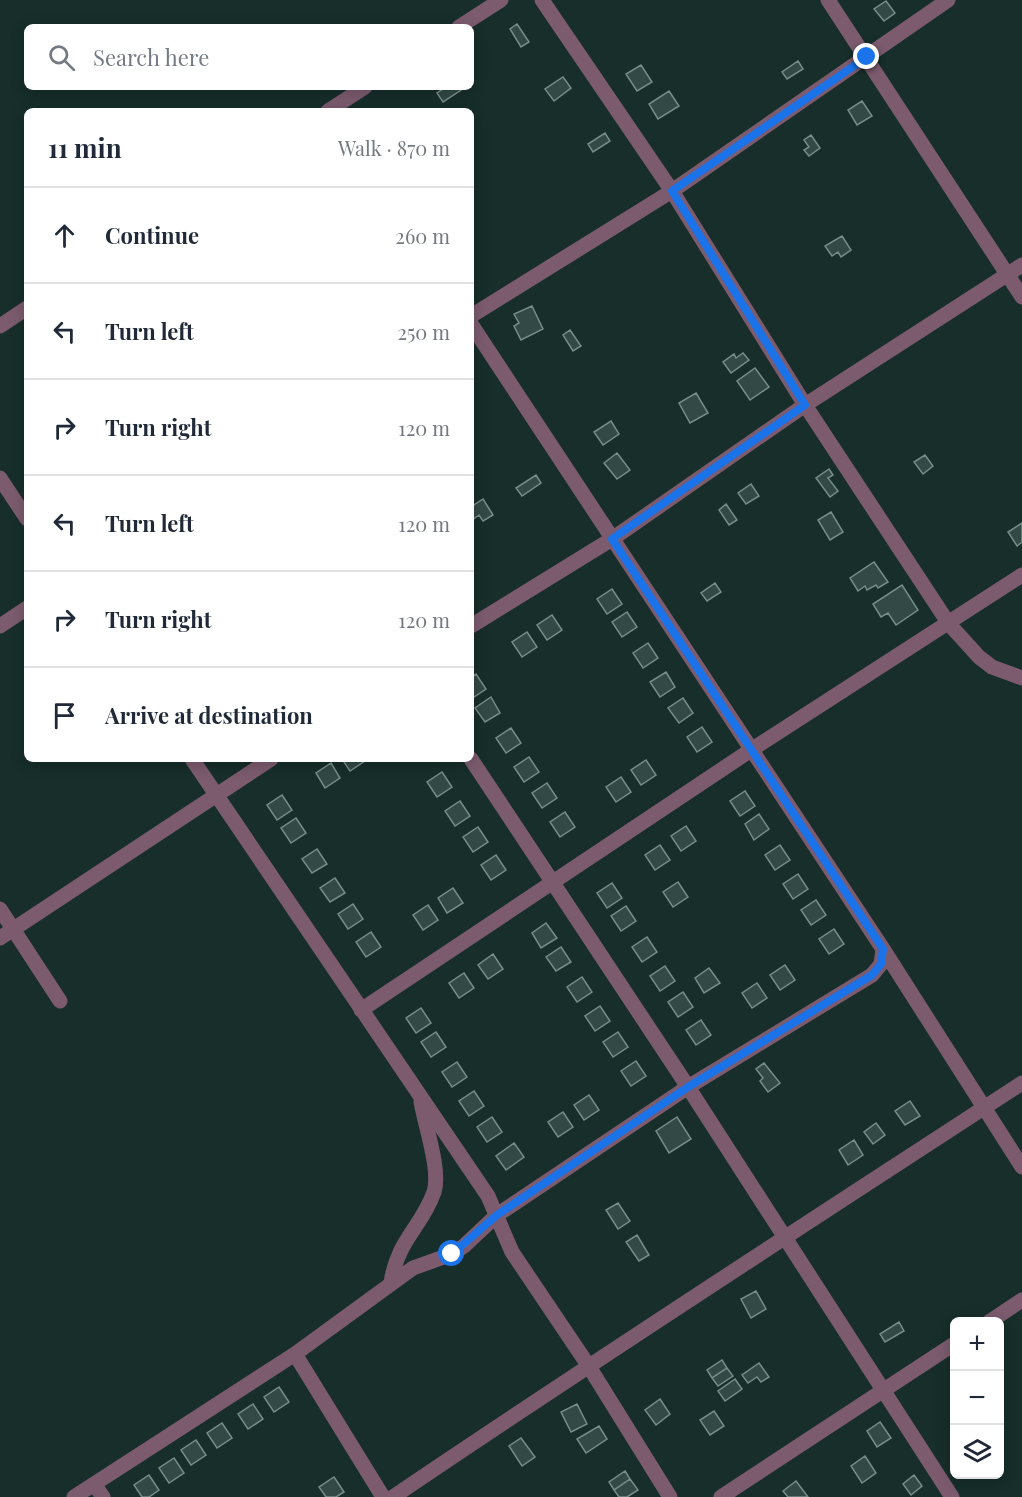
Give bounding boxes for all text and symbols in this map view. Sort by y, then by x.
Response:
search box [24,24,474,90]
icon: search [45,41,78,74]
text: Search here [93,42,209,72]
route end [853,43,879,69]
text: 11 min [48,130,122,165]
text: Walk · 870 m [338,134,450,161]
icon: ahead [48,219,81,252]
text: Continue [105,220,199,250]
text: 260 m [395,222,450,249]
icon: left [48,315,81,348]
text: Turn left [105,316,194,346]
text: 250 m [397,318,450,345]
icon: right [48,411,81,444]
text: Turn right [105,412,211,442]
text: 120 m [398,414,450,441]
icon: left [48,507,81,540]
text: Turn left [105,508,194,538]
text: 120 m [398,510,450,537]
icon: right [48,603,81,636]
text: Turn right [105,604,211,634]
text: 120 m [398,606,450,633]
icon: arrive [48,699,81,732]
text: Arrive at destination [105,700,313,730]
route start [438,1240,464,1266]
map controls [950,1317,1004,1479]
button: + [950,1317,1004,1371]
button: − [950,1371,1004,1425]
button: layers [950,1425,1004,1479]

